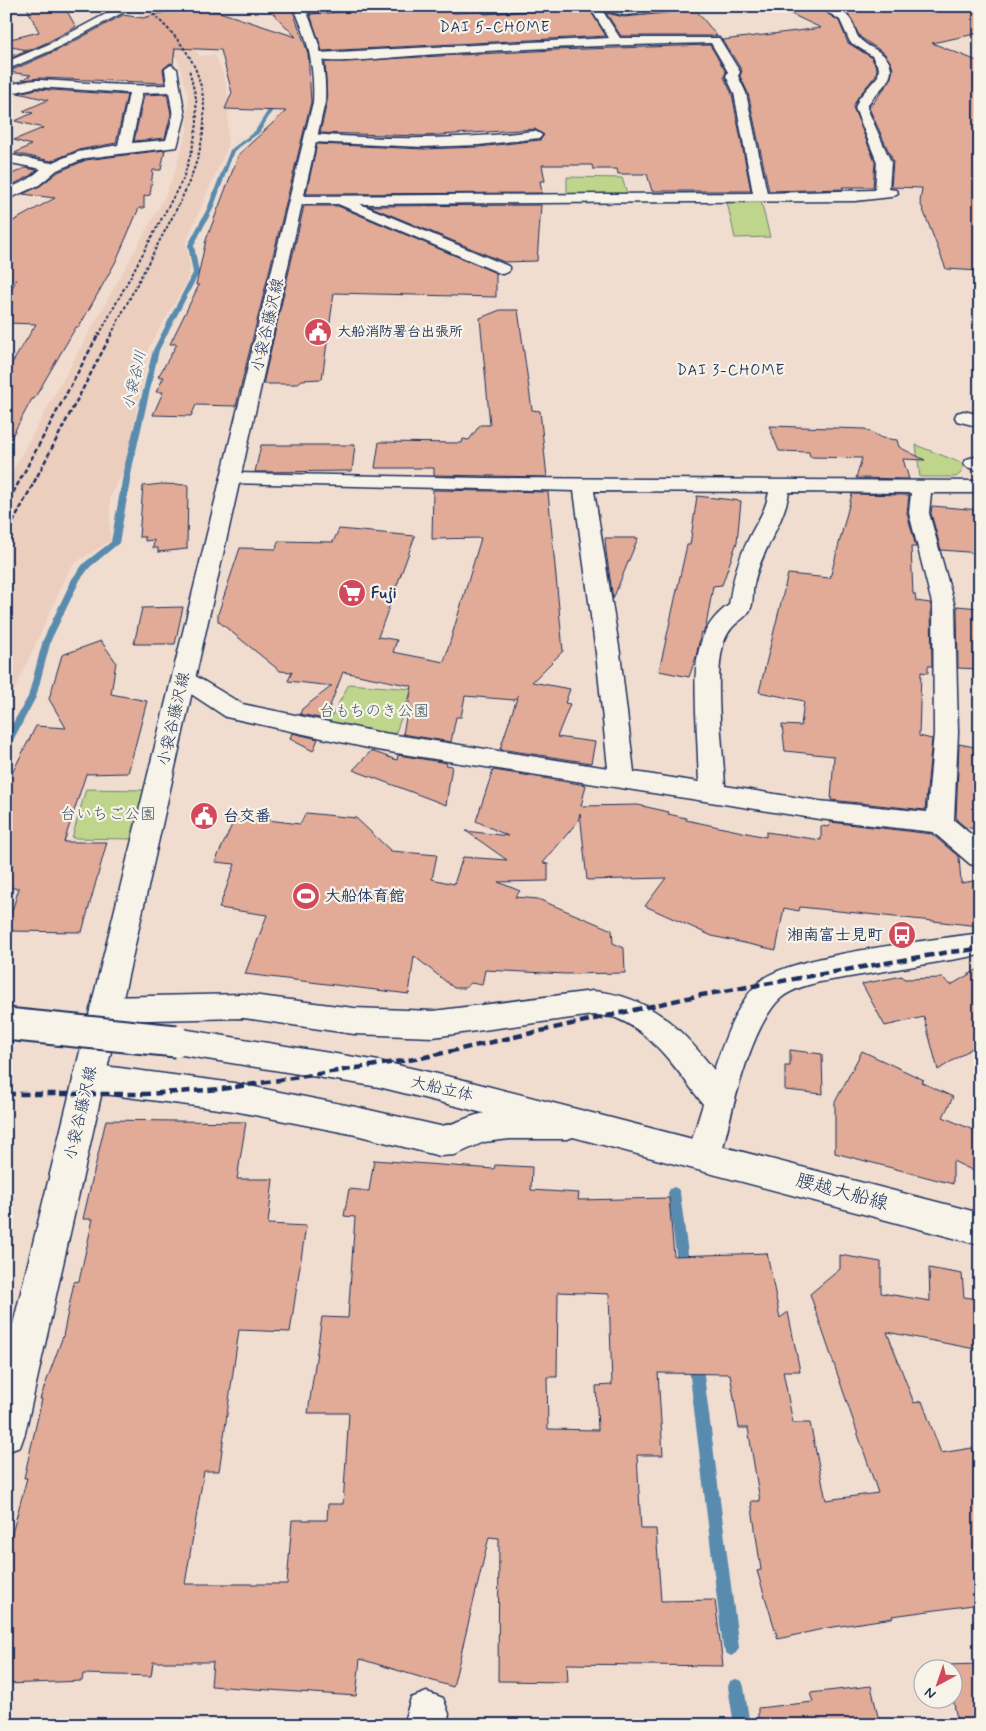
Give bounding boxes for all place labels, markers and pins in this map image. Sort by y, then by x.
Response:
public building icon: 大船消防署台出張所 [303,317,333,347]
place label: 大船消防署台出張所 [337,323,463,341]
supermarket icon: Fuji [337,578,367,608]
place label: Fuji [371,583,396,604]
public building icon: 台交番 [189,801,219,831]
place label: 台交番 [223,806,271,827]
sports icon: 大船体育館 [291,881,321,911]
place label: 大船体育館 [325,886,405,907]
bus stop icon: 湘南富士見町 [887,920,917,950]
place label: 湘南富士見町 [787,925,883,946]

